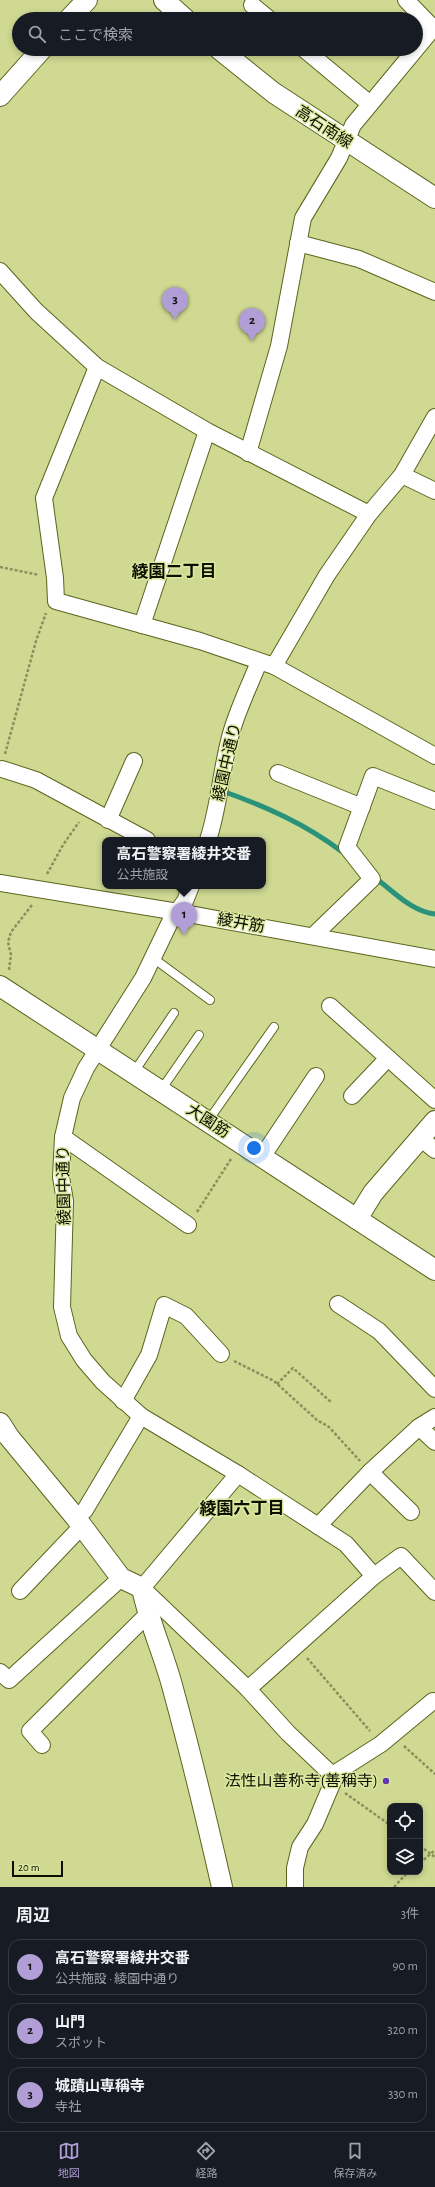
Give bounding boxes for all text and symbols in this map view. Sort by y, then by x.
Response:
search box [12,12,423,56]
icon: search [26,23,48,45]
text: ここで検索 [58,28,133,43]
street label: 高石南線 [293,102,356,151]
pin: 3 [162,287,188,320]
pin: 2 [239,308,265,341]
district label: 綾園二丁目 [132,562,217,580]
street label: 綾園中通り [209,721,244,803]
popup [102,837,266,889]
text: 高石警察署綾井交番 [116,847,252,862]
text: 公共施設 [116,869,169,882]
pin: 1 [171,902,197,935]
street label: 綾井筋 [216,910,266,935]
street label: 大園筋 [184,1100,233,1141]
your location [244,1138,264,1158]
street label: 綾園中通り [54,1145,73,1225]
district label: 綾園六丁目 [200,1499,285,1517]
place label: 法性山善称寺(善稱寺) [224,1772,378,1789]
marker: 法性山善称寺(善稱寺) [381,1776,391,1786]
map controls [387,1803,423,1875]
button: locate [387,1803,423,1839]
button: layers [387,1839,423,1875]
scale bar [12,1859,63,1878]
text: 20 m [18,1862,39,1873]
text: 周辺 [16,1907,50,1924]
text: 3件 [401,1908,419,1921]
text: 高石警察署綾井交番 [55,1951,190,1966]
text: 1 [28,1960,32,1973]
text: 90 m [392,1960,418,1973]
text: 公共施設 · 綾園中通り [55,1973,179,1986]
text: 山門 [55,2015,85,2030]
text: 2 [27,2024,33,2037]
text: 320 m [387,2024,418,2037]
text: スポット [55,2037,107,2050]
text: 城蹟山専稱寺 [55,2079,145,2094]
text: 3 [27,2088,33,2101]
text: 330 m [388,2088,418,2101]
text: 寺社 [55,2101,81,2114]
tab: 地図 [58,2140,80,2180]
tab: 経路 [195,2140,217,2180]
tab: 保存済み [333,2140,377,2180]

